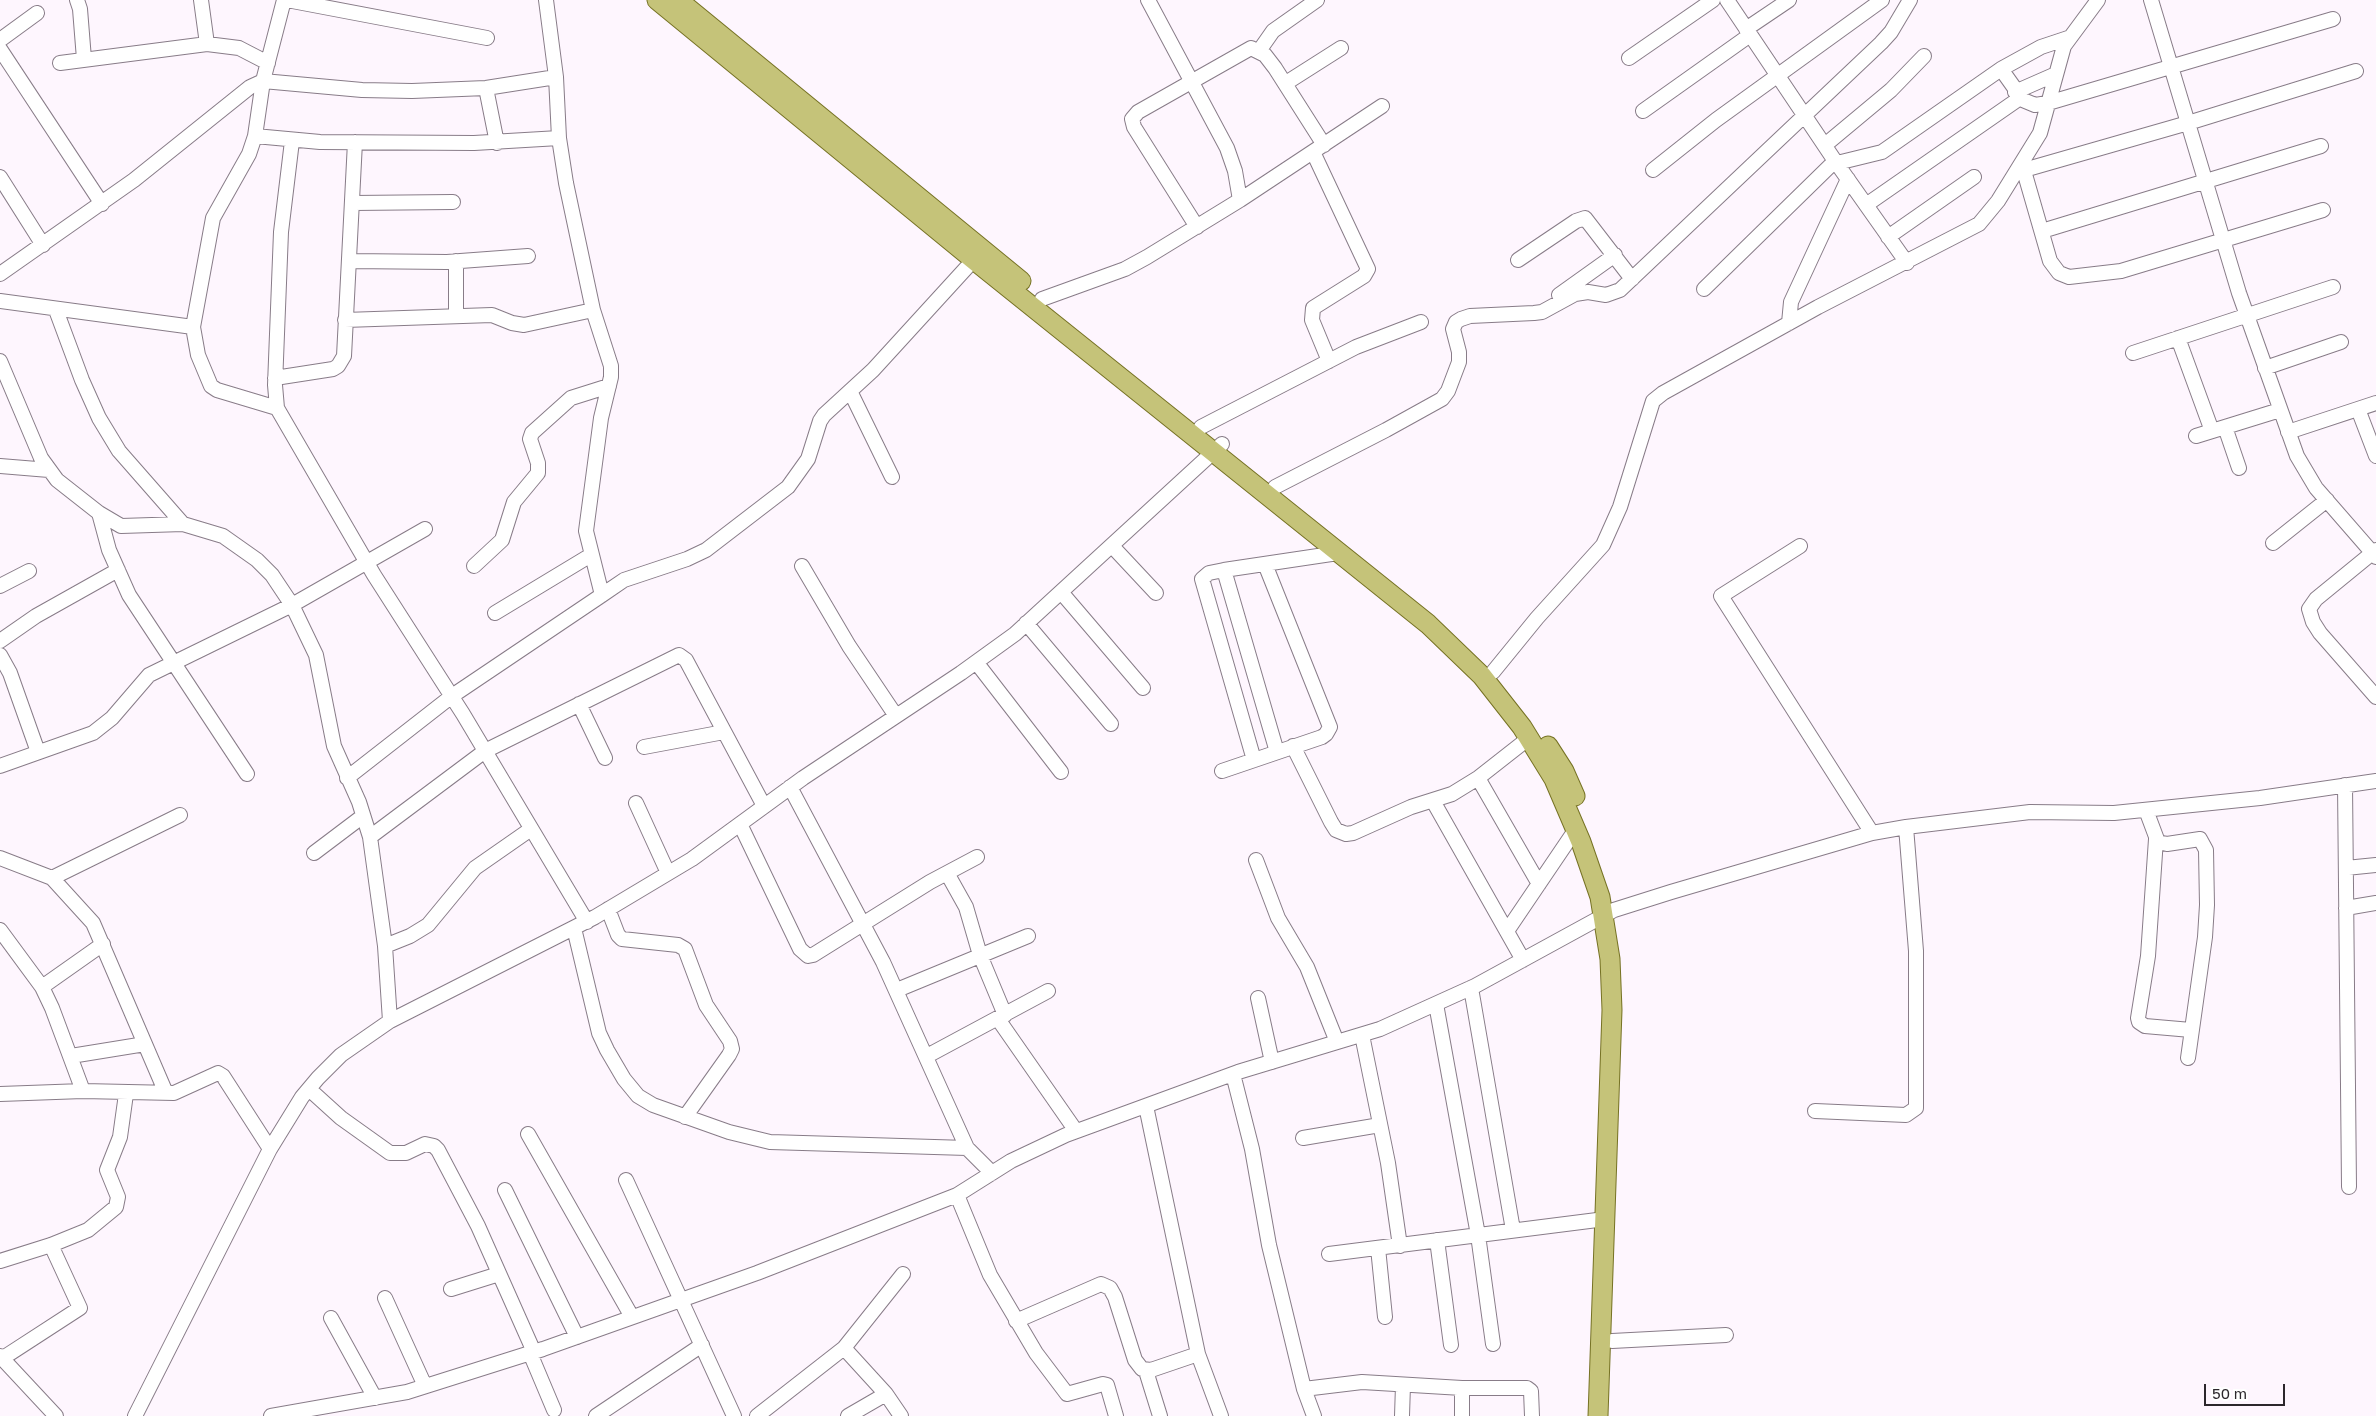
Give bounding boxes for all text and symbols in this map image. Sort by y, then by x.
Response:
scale bar [2206,1374,2287,1406]
text: 50 m [2212,1384,2247,1402]

